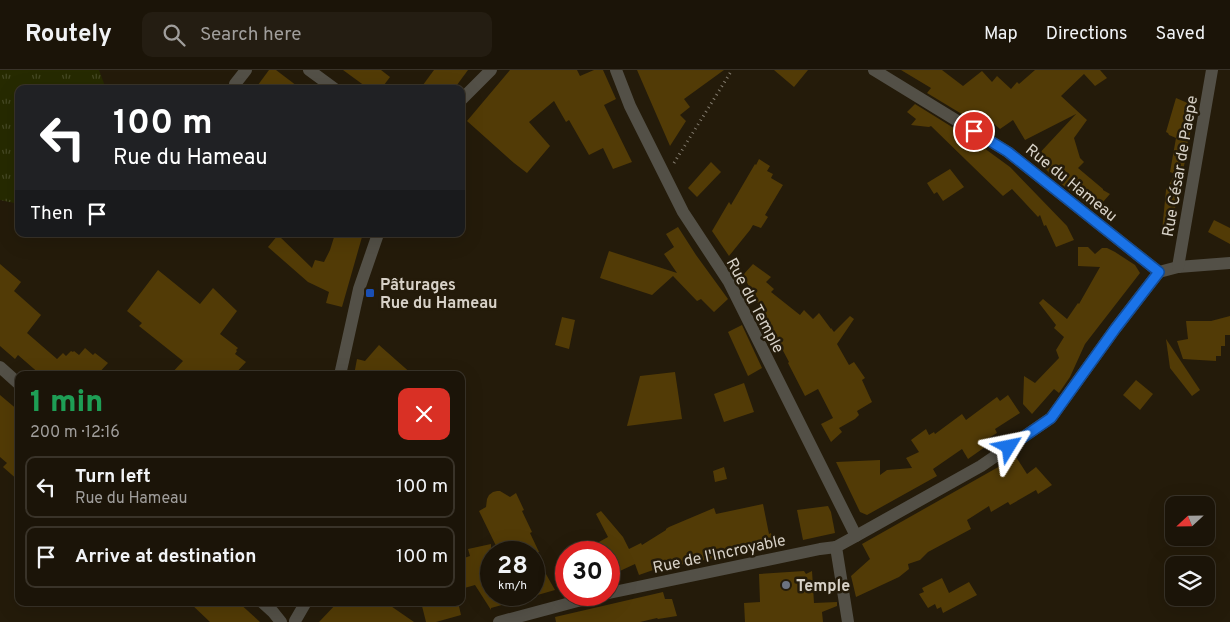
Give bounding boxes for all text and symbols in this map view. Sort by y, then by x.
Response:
search box [142,12,492,57]
text: Routely [25,20,112,50]
icon: search [160,21,188,49]
text: Search here [200,23,301,47]
text: Map [984,23,1018,46]
text: Directions [1046,23,1128,46]
text: Saved [1156,23,1205,46]
street label: Rue César de Paepe [1159,94,1203,239]
text: 100 m [113,102,213,146]
icon: left [30,105,95,170]
pin [953,110,995,152]
icon: arrive [960,117,988,145]
street label: Rue du Hameau [1021,140,1121,227]
text: Rue du Hameau [113,145,268,172]
icon: arrive [83,200,111,228]
text: Then [30,202,73,226]
street label: Rue du Temple [721,255,788,357]
place label: Pâturages Rue du Hameau [380,276,498,314]
marker: Pâturages Rue du Hameau [364,287,376,299]
text: 1 min [30,385,103,422]
button: close [398,388,450,440]
position arrow [982,420,1034,472]
text: 200 m · 12:16 [30,423,120,443]
text: Turn left [75,465,151,489]
icon: left [32,473,60,501]
text: 100 m [396,475,448,499]
text: Rue du Hameau [75,489,188,509]
north arrow [1165,496,1215,546]
map controls [1165,496,1215,606]
street label: Rue de l'Incroyable [651,531,788,579]
speed limit sign: 30 [555,541,620,606]
icon: arrive [32,543,60,571]
text: Arrive at destination [75,545,256,569]
text: 100 m [396,545,448,569]
text: 28 [497,551,528,583]
button: layers [1165,556,1215,606]
place label: Temple [796,577,850,597]
text: km/h [498,578,527,594]
marker: Temple [780,579,792,591]

